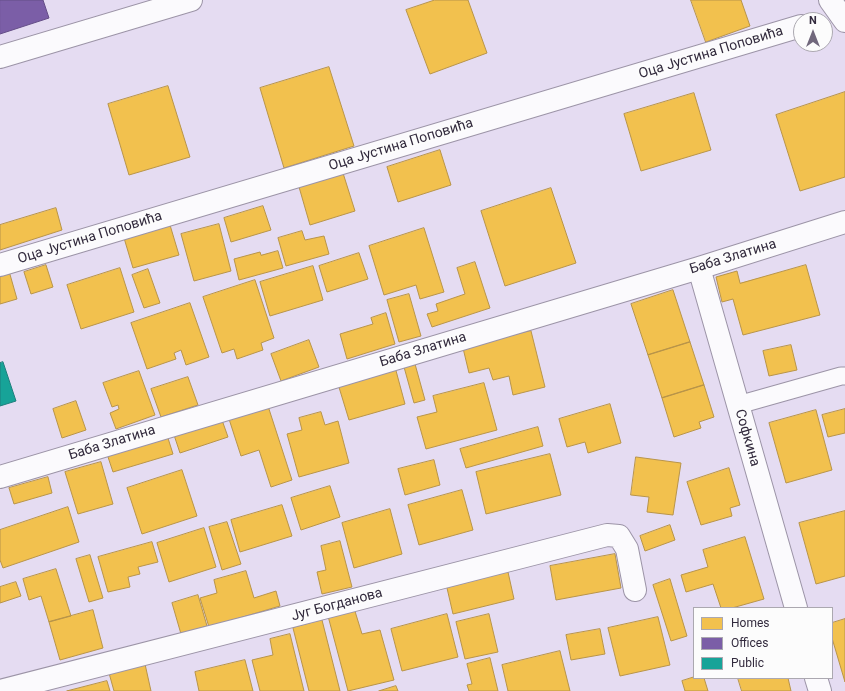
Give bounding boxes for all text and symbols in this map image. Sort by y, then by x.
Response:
north arrow [793,12,833,52]
text: N [809,14,817,27]
street label: Оца Јустина Поповића [637,23,785,83]
street label: Оца Јустина Поповића [327,115,475,175]
street label: Оца Јустина Поповића [16,208,164,268]
street label: Баба Златина [688,236,778,278]
street label: Баба Златина [378,329,468,371]
street label: Софкина [731,408,763,468]
street label: Баба Златина [67,422,157,464]
street label: Југ Богданова [290,585,384,625]
legend [693,607,833,679]
text: Homes [731,616,769,630]
text: Offices [731,636,768,650]
text: Public [731,656,764,670]

